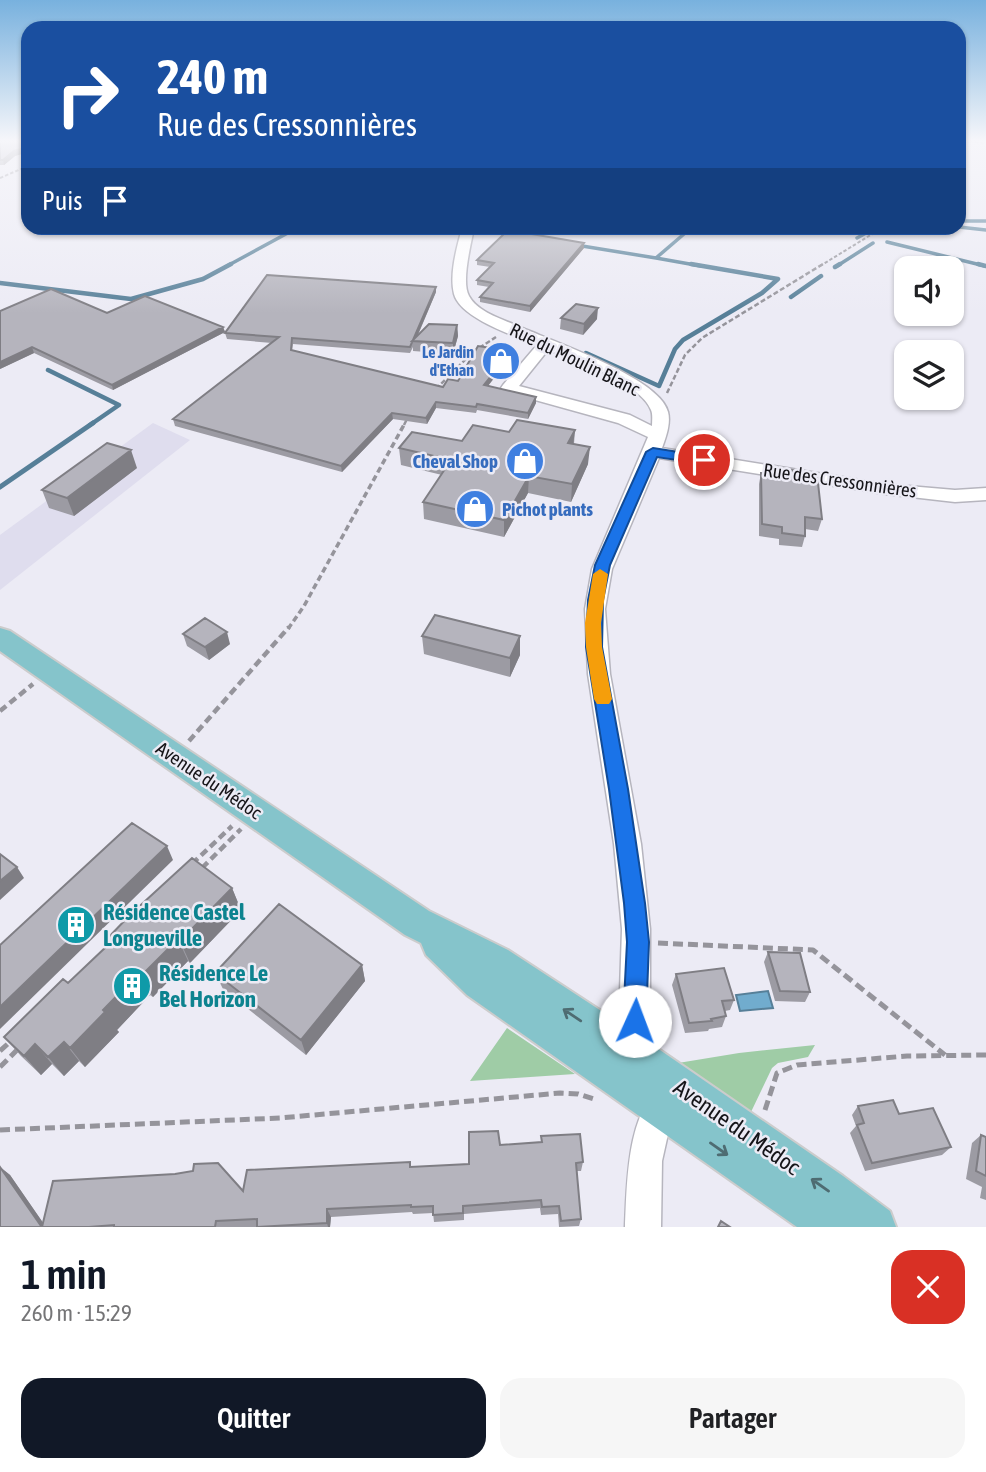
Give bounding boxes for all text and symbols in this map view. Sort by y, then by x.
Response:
text: 240 m [157,48,268,104]
icon: right [42,49,133,140]
text: Rue des Cressonnières [157,106,417,143]
icon: arrive [96,182,134,220]
text: Puis [42,186,82,216]
map controls [894,256,964,410]
button: sound [894,256,964,326]
street label: Rue du Moulin Blanc [506,318,644,400]
shop icon: Le Jardin d'Ethan [480,340,522,382]
button: layers [894,340,964,410]
place label: Le Jardin d'Ethan [422,343,474,379]
pin [674,430,734,490]
shop icon: Cheval Shop [504,440,546,482]
icon: arrive [685,441,723,479]
place label: Cheval Shop [413,450,498,472]
street label: Rue des Cressonnières [762,458,918,502]
shop icon: Pichot plants [454,488,496,530]
place label: Pichot plants [502,498,593,520]
street label: Avenue du Médoc [152,737,267,824]
place label: Résidence Castel Longueville [103,899,246,951]
building icon: Résidence Castel Longueville [55,904,97,946]
place label: Résidence Le Bel Horizon [159,960,268,1012]
building icon: Résidence Le Bel Horizon [111,965,153,1007]
position arrow [598,984,672,1058]
one-way arrow [563,1007,582,1022]
street label: Avenue du Médoc [669,1074,805,1180]
one-way arrow [709,1142,728,1156]
one-way arrow [811,1178,830,1192]
text: 1 min [21,1250,107,1298]
button: close [891,1250,965,1324]
text: 260 m · 15:29 [21,1300,132,1326]
button: Quitter [21,1378,486,1458]
button: Partager [500,1378,965,1458]

